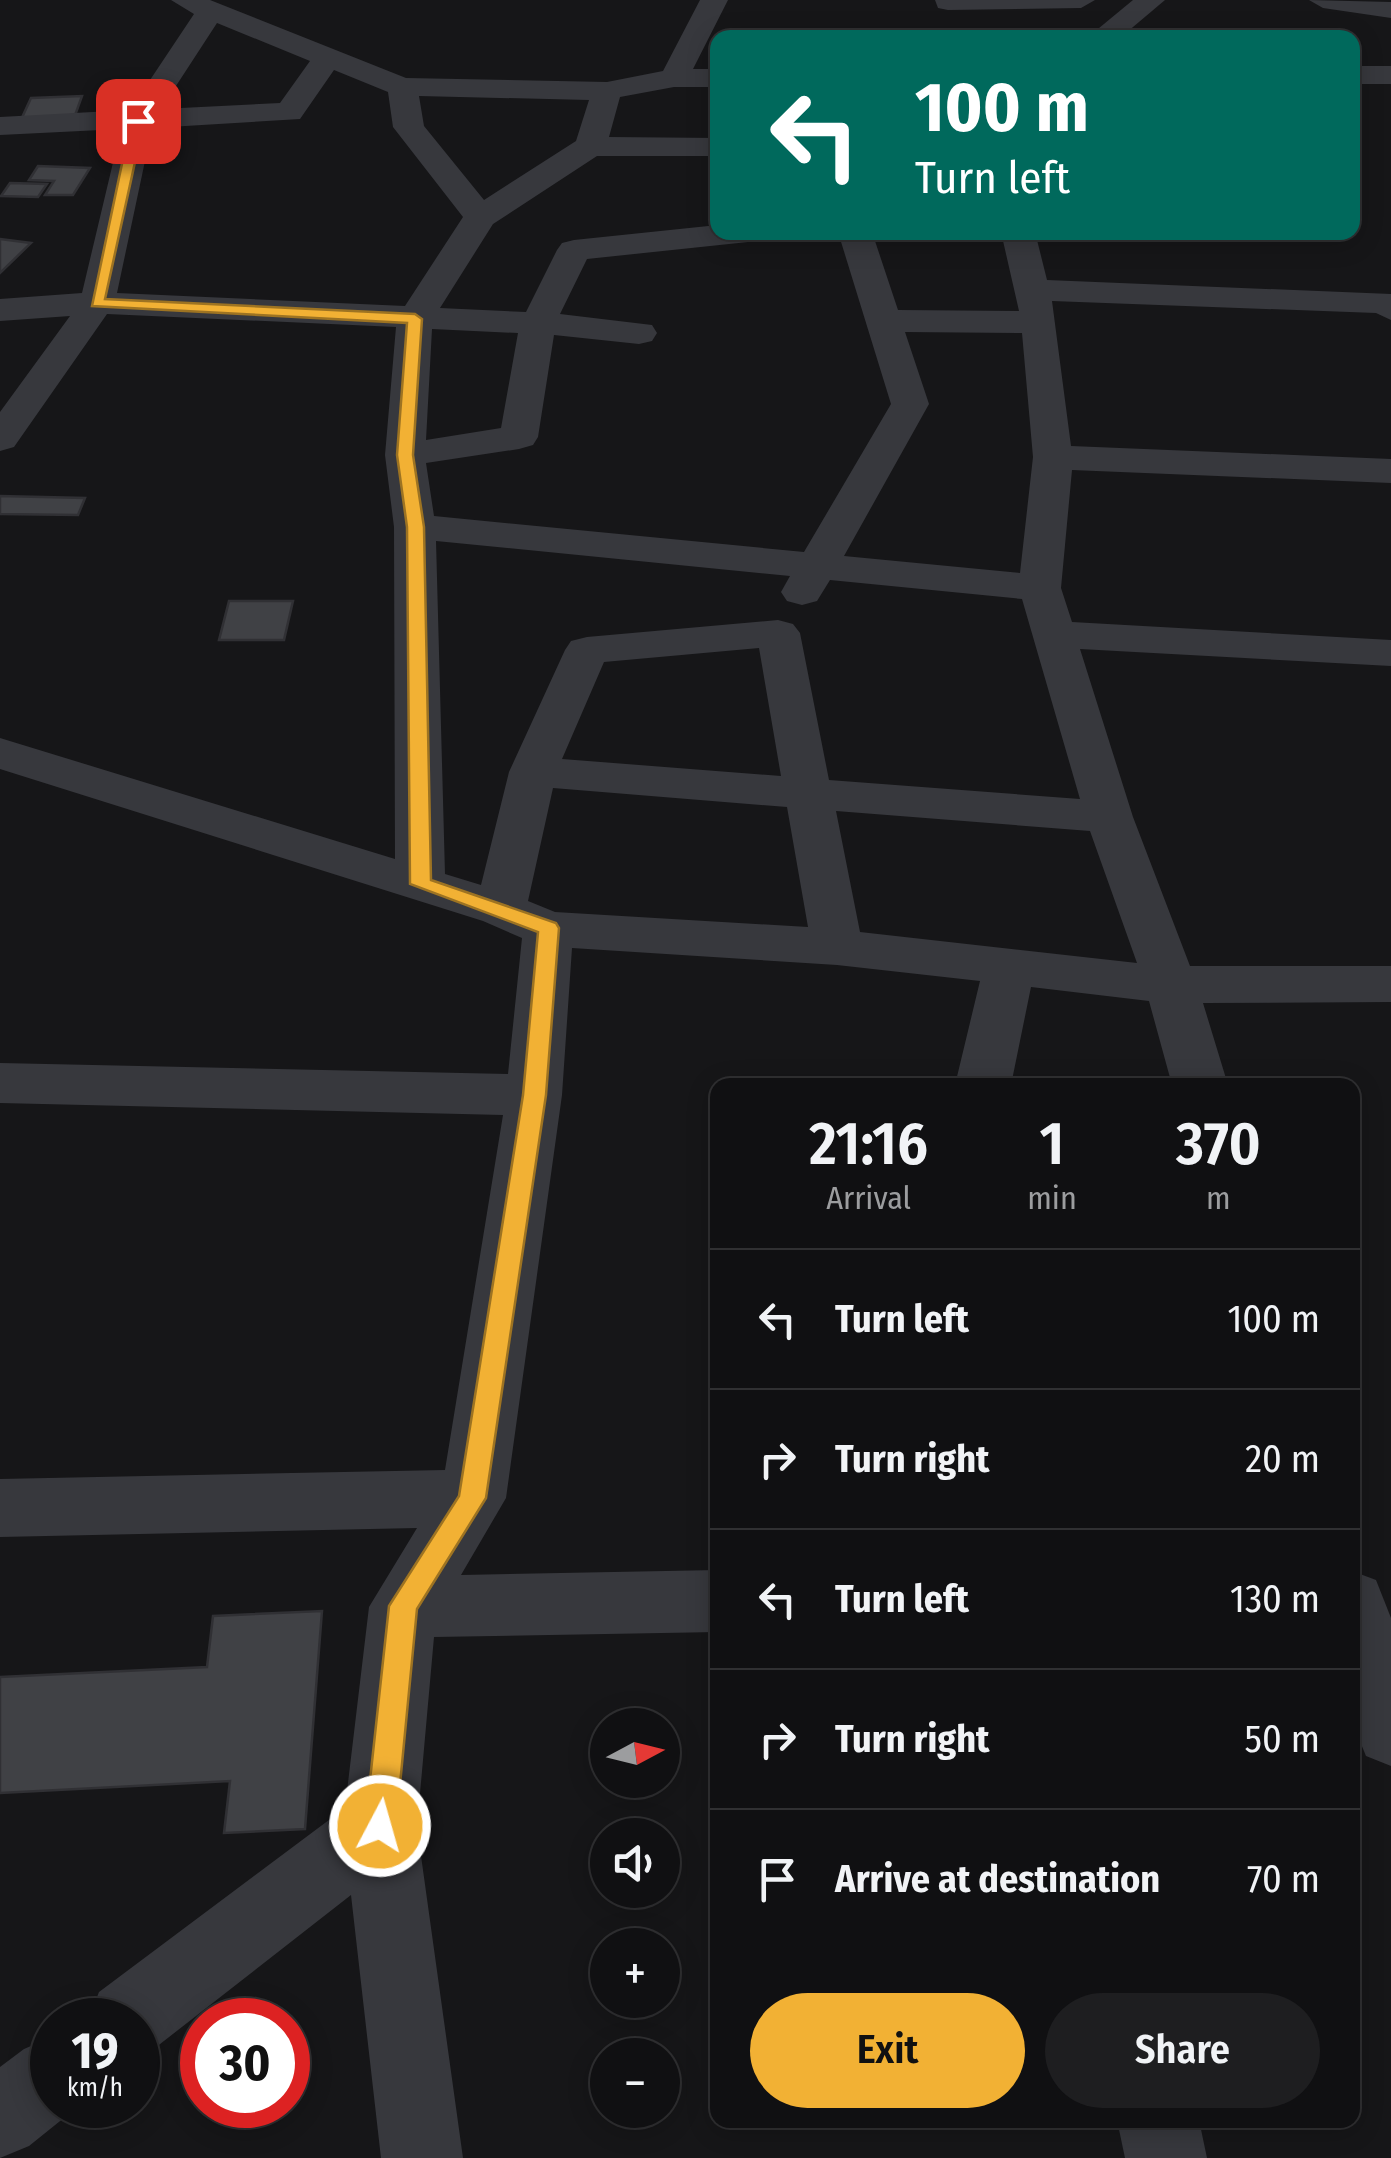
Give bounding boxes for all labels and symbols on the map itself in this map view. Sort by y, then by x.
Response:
pin [96,79,181,164]
north arrow [590,1708,680,1798]
position arrow [328,1774,432,1878]
speed limit sign: 30 [180,1998,310,2128]

